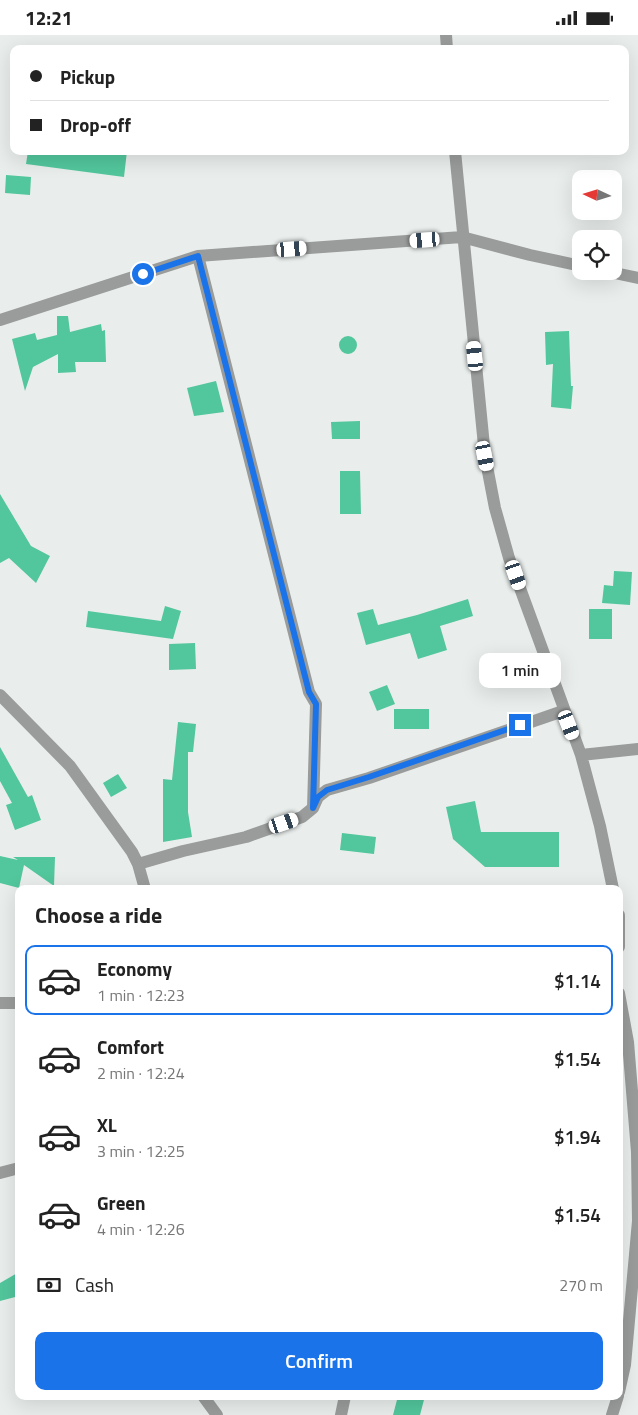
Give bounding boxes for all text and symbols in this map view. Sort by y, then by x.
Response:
text: 12:21 [25,3,72,32]
text: Pickup [60,62,115,91]
text: Drop-off [60,110,131,139]
north arrow [572,170,622,220]
map controls [572,170,622,280]
button: locate [572,230,622,280]
car [409,231,440,249]
car [276,240,307,258]
route start [132,263,154,285]
car [465,340,484,372]
car [474,440,495,472]
car [504,558,527,592]
callout: 1 min [479,653,561,687]
text: 1 min [501,658,539,682]
car [556,708,581,742]
route end [509,714,531,736]
car [267,811,300,835]
text: Choose a ride [35,898,162,932]
text: Economy [97,954,172,983]
icon: car [37,958,82,1003]
text: $1.14 [554,966,601,995]
text: 1 min · 12:23 [97,983,185,1007]
text: Comfort [97,1032,164,1061]
icon: car [37,1036,82,1081]
text: $1.54 [554,1044,601,1073]
text: 2 min · 12:24 [97,1061,185,1085]
text: XL [97,1110,117,1139]
icon: car [37,1114,82,1159]
text: $1.94 [554,1122,601,1151]
text: 3 min · 12:25 [97,1139,185,1163]
text: Green [97,1188,146,1217]
icon: car [37,1192,82,1237]
text: $1.54 [554,1200,601,1229]
text: 4 min · 12:26 [97,1217,185,1241]
text: Cash [75,1270,114,1299]
icon: cash [35,1271,63,1299]
text: 270 m [559,1273,603,1297]
button: Confirm [35,1332,603,1390]

